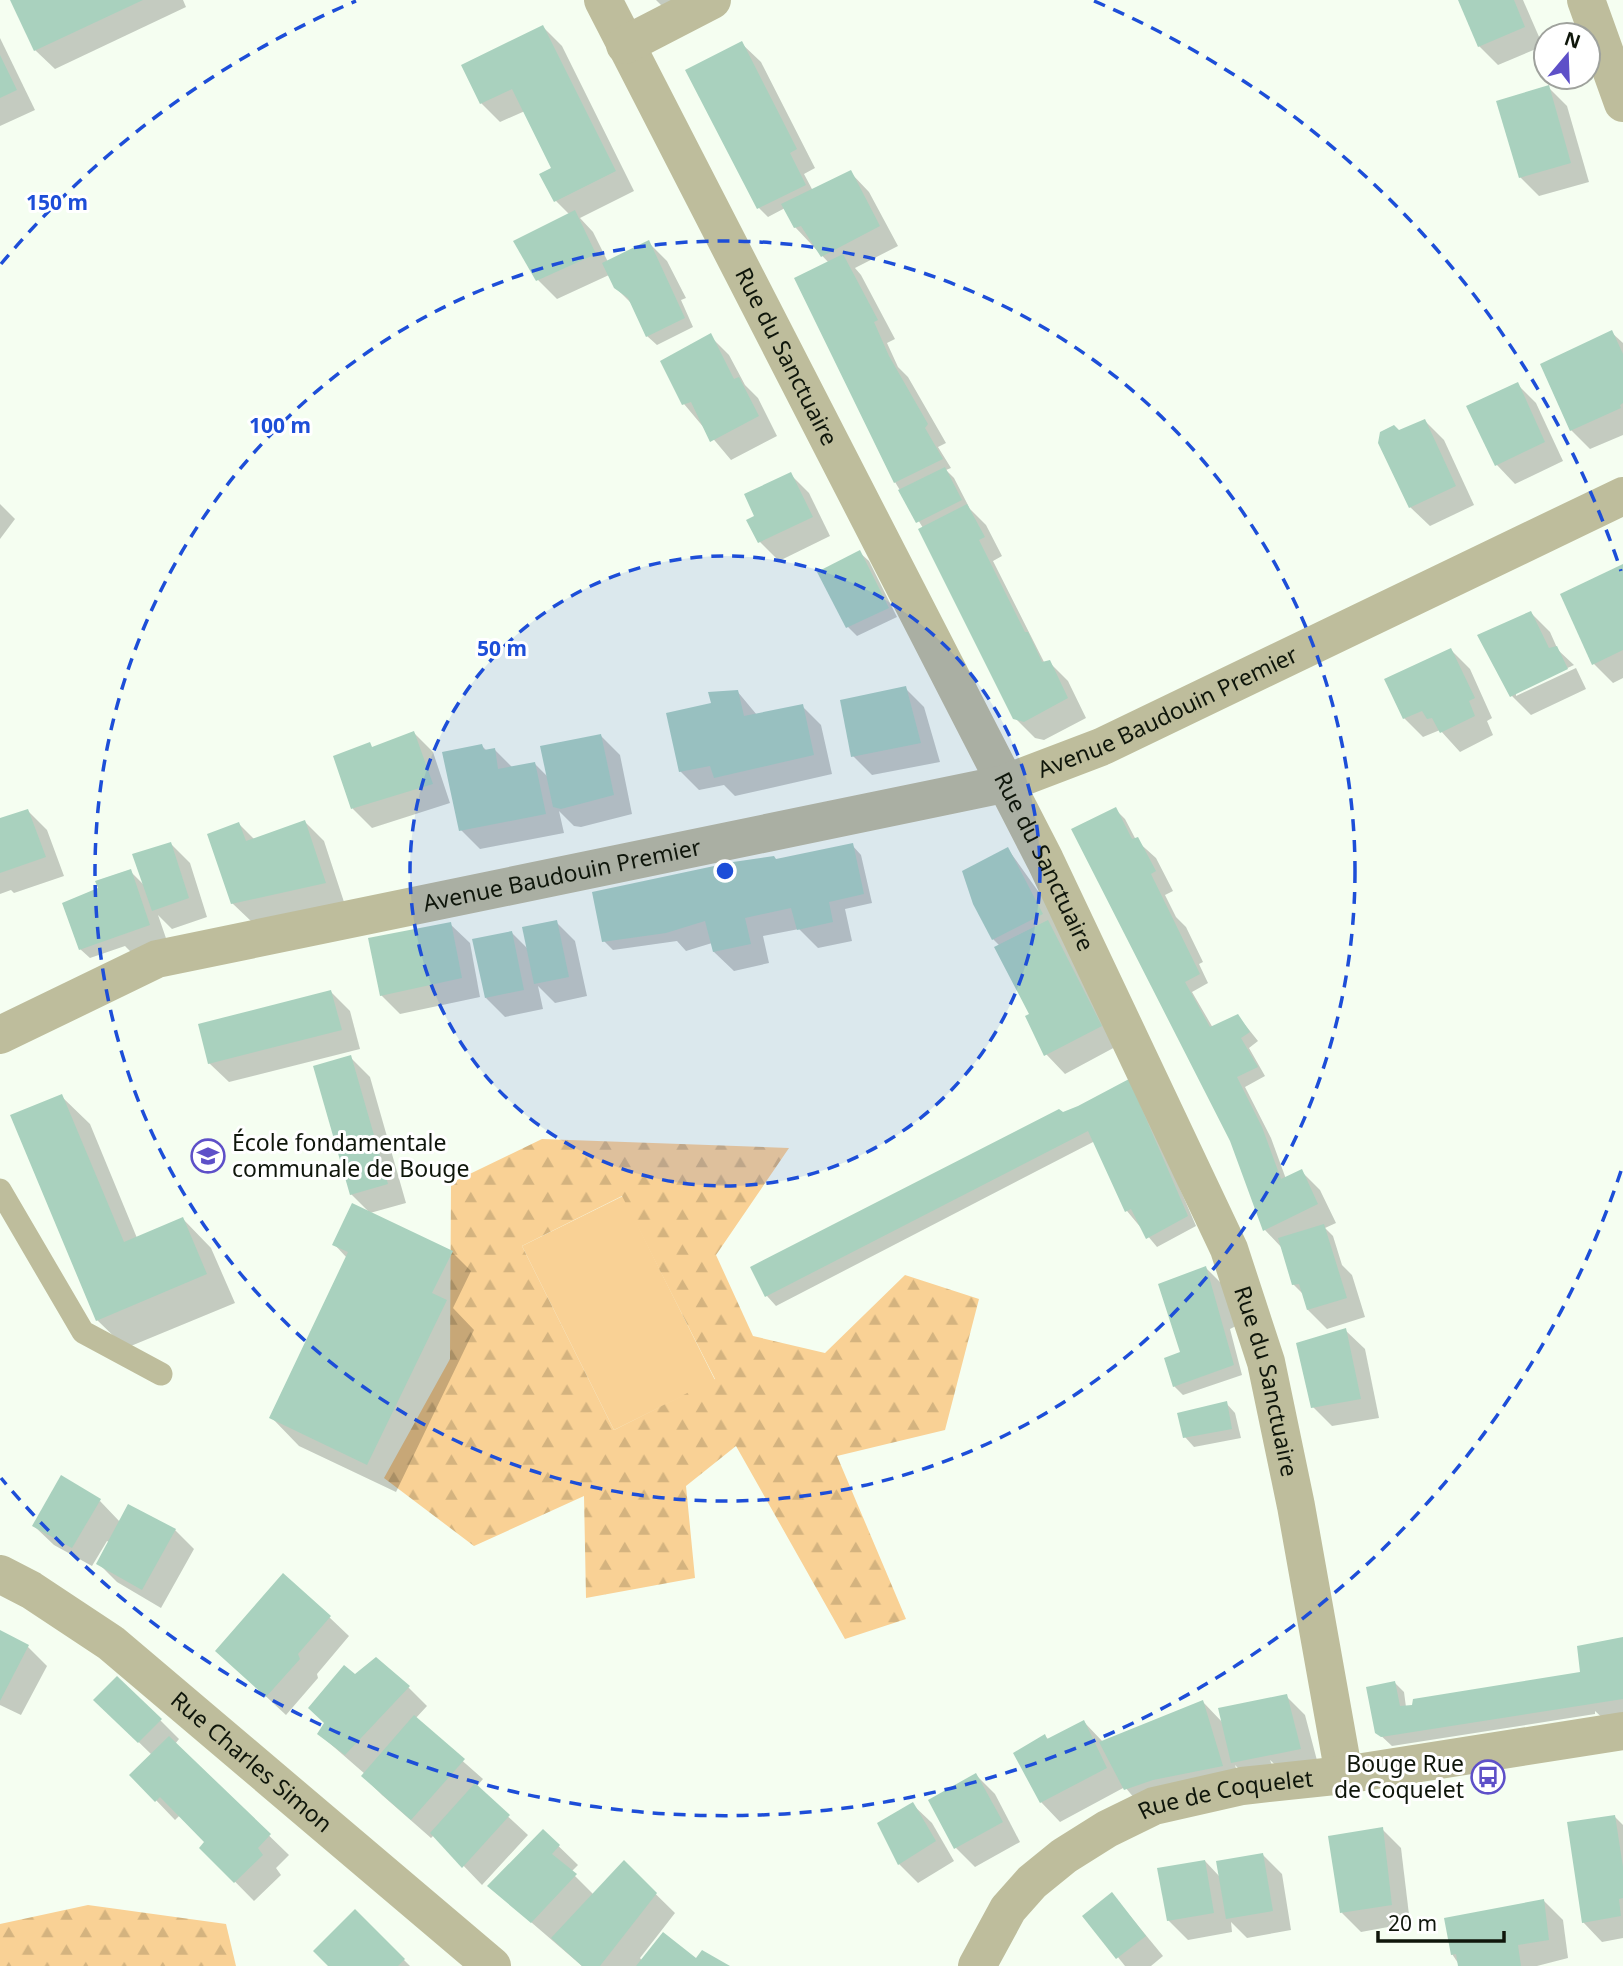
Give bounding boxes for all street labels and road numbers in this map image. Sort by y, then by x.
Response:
street label: Rue du Sanctuaire [728,262,846,451]
street label: Avenue Baudouin Premier [1033,638,1303,785]
street label: Rue du Sanctuaire [987,766,1103,956]
street label: Avenue Baudouin Premier [420,830,704,919]
street label: Rue du Sanctuaire [1227,1281,1306,1479]
street label: Rue Charles Simon [164,1684,340,1839]
street label: Rue de Coquelet [1132,1761,1314,1827]

